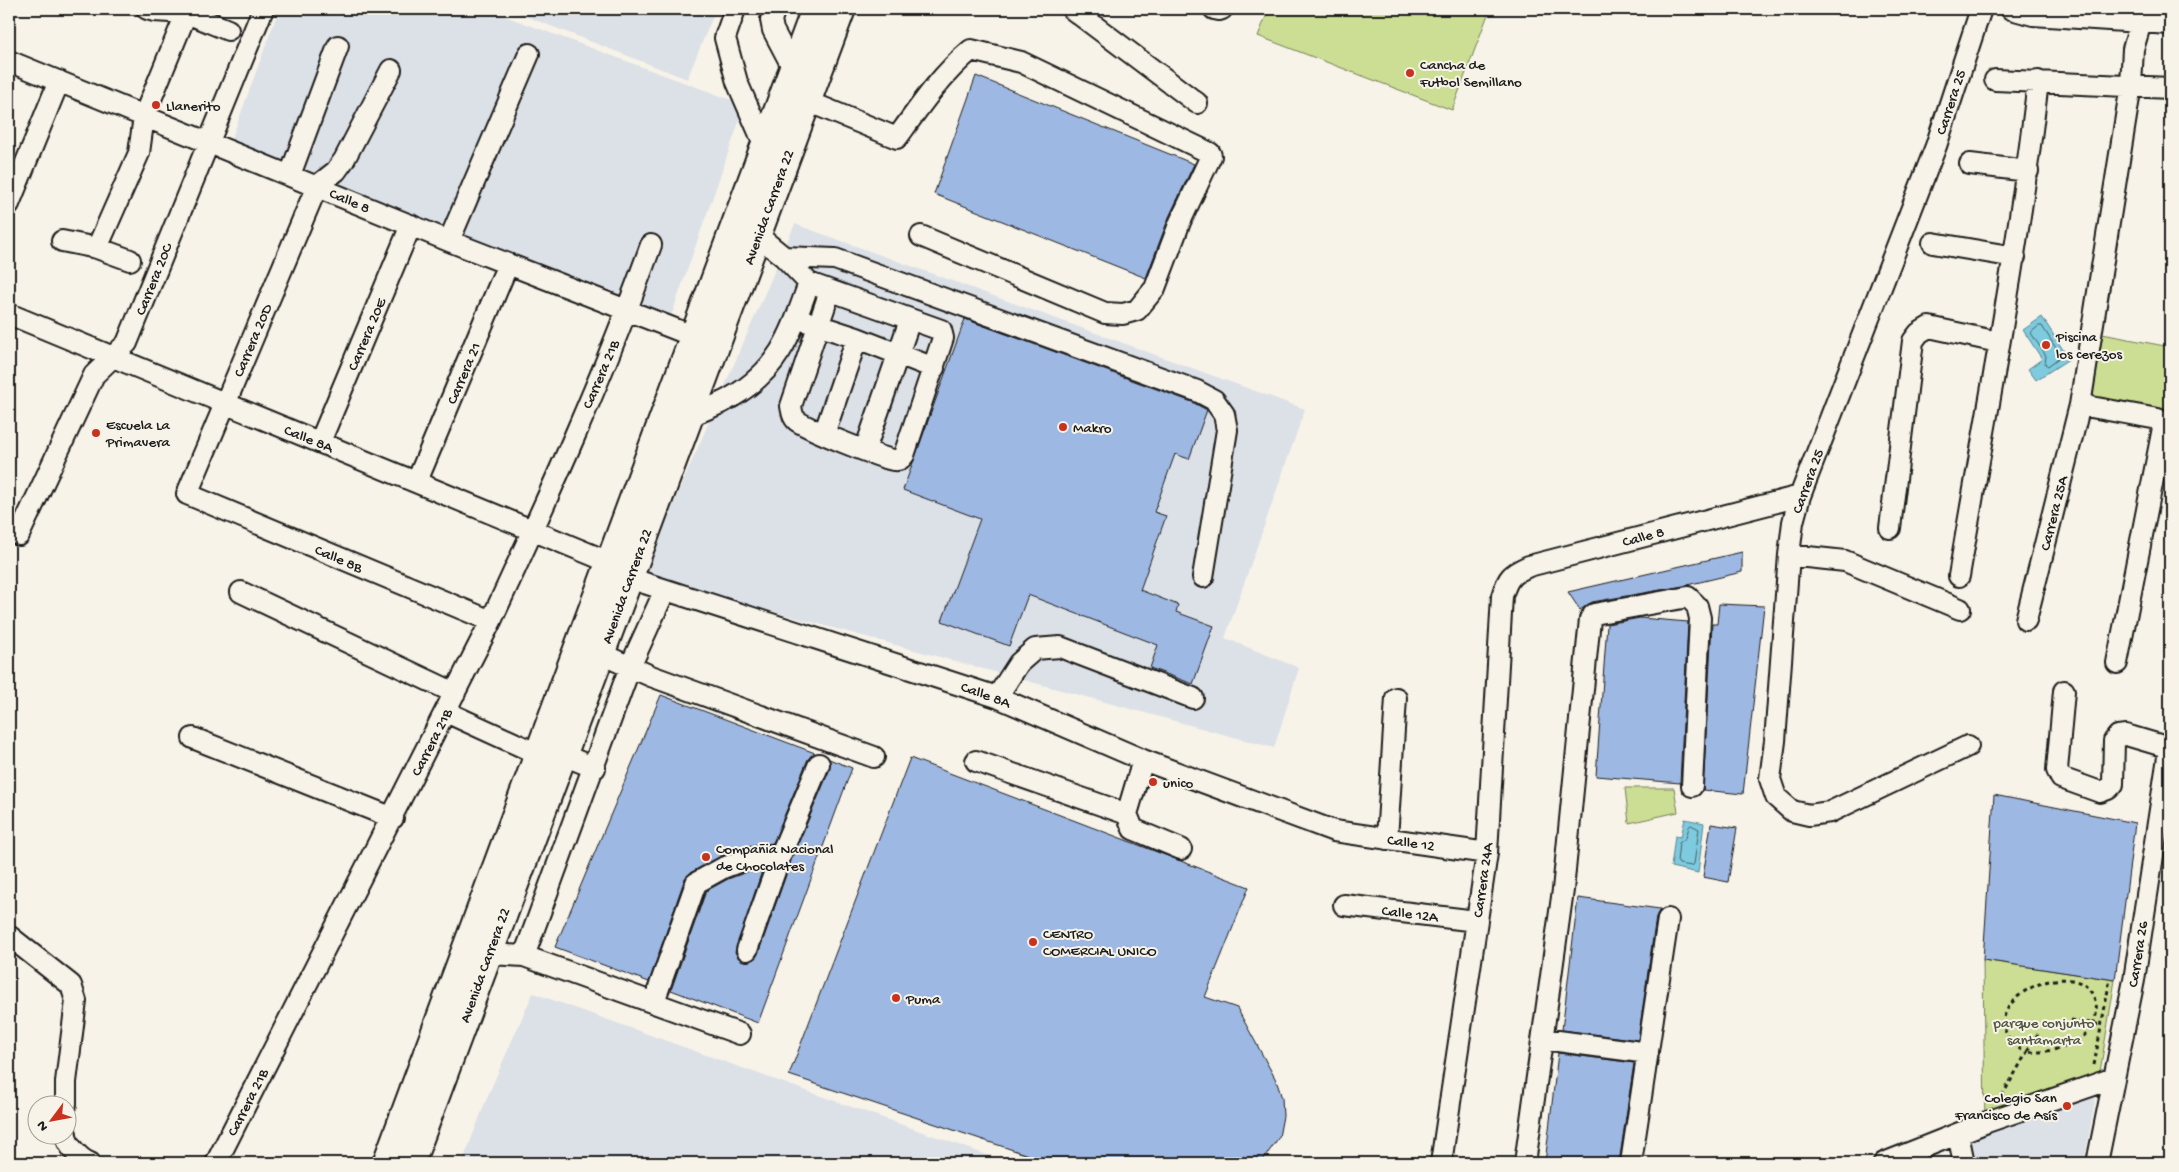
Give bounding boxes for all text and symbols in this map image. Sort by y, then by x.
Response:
place label: Cancha de Futbol Semillano [1419,57,1522,92]
marker: Cancha de Futbol Semillano [1404,67,1416,79]
street label: Carrera 25 [1933,68,1971,137]
place label: Llanerito [166,98,221,116]
marker: Llanerito [150,99,162,111]
street label: Avenida Carrera 22 [741,148,799,268]
street label: Calle 8 [326,185,372,218]
street label: Carrera 20C [132,240,178,318]
street label: Carrera 20E [344,295,391,374]
street label: Carrera 20D [230,301,277,380]
place label: Piscina los cerezos [2055,329,2122,364]
street label: Carrera 21B [579,337,625,412]
marker: Piscina los cerezos [2040,339,2052,351]
street label: Carrera 21 [444,340,486,407]
place label: Escuela La Primavera [105,417,170,452]
place label: Makro [1073,420,1112,438]
marker: Makro [1057,421,1069,433]
street label: Calle 8A [281,422,337,458]
marker: Escuela La Primavera [90,427,102,439]
street label: Carrera 25 [1789,447,1829,516]
street label: Carrera 25A [2037,473,2073,553]
street label: Calle 8 [1621,524,1666,552]
street label: Avenida Carrera 22 [599,527,657,647]
street label: Calle 8B [312,542,365,578]
street label: Calle 8A [958,679,1014,714]
street label: Carrera 21B [408,706,458,780]
place label: unico [1163,775,1194,793]
marker: unico [1147,776,1159,788]
street label: Calle 12 [1386,832,1436,856]
place label: Compañia Nacional de Chocolates [716,841,834,876]
street label: Carrera 24A [1470,841,1498,919]
marker: Compañia Nacional de Chocolates [700,851,712,863]
street label: Calle 12A [1381,903,1440,928]
street label: Avenida Carrera 22 [457,906,515,1026]
street label: Carrera 26 [2125,919,2153,989]
place label: CENTRO COMERCIAL UNICO [1043,926,1157,961]
marker: CENTRO COMERCIAL UNICO [1027,936,1039,948]
place label: Puma [905,991,941,1009]
marker: Puma [890,992,902,1004]
park label: parque conjunto santamarta [1993,1015,2095,1050]
street label: Carrera 21B [224,1066,274,1140]
place label: Colegio San Francisco de Asís [1954,1090,2057,1125]
north arrow [28,1094,78,1144]
marker: Colegio San Francisco de Asís [2061,1100,2073,1112]
text: N [33,1117,53,1134]

